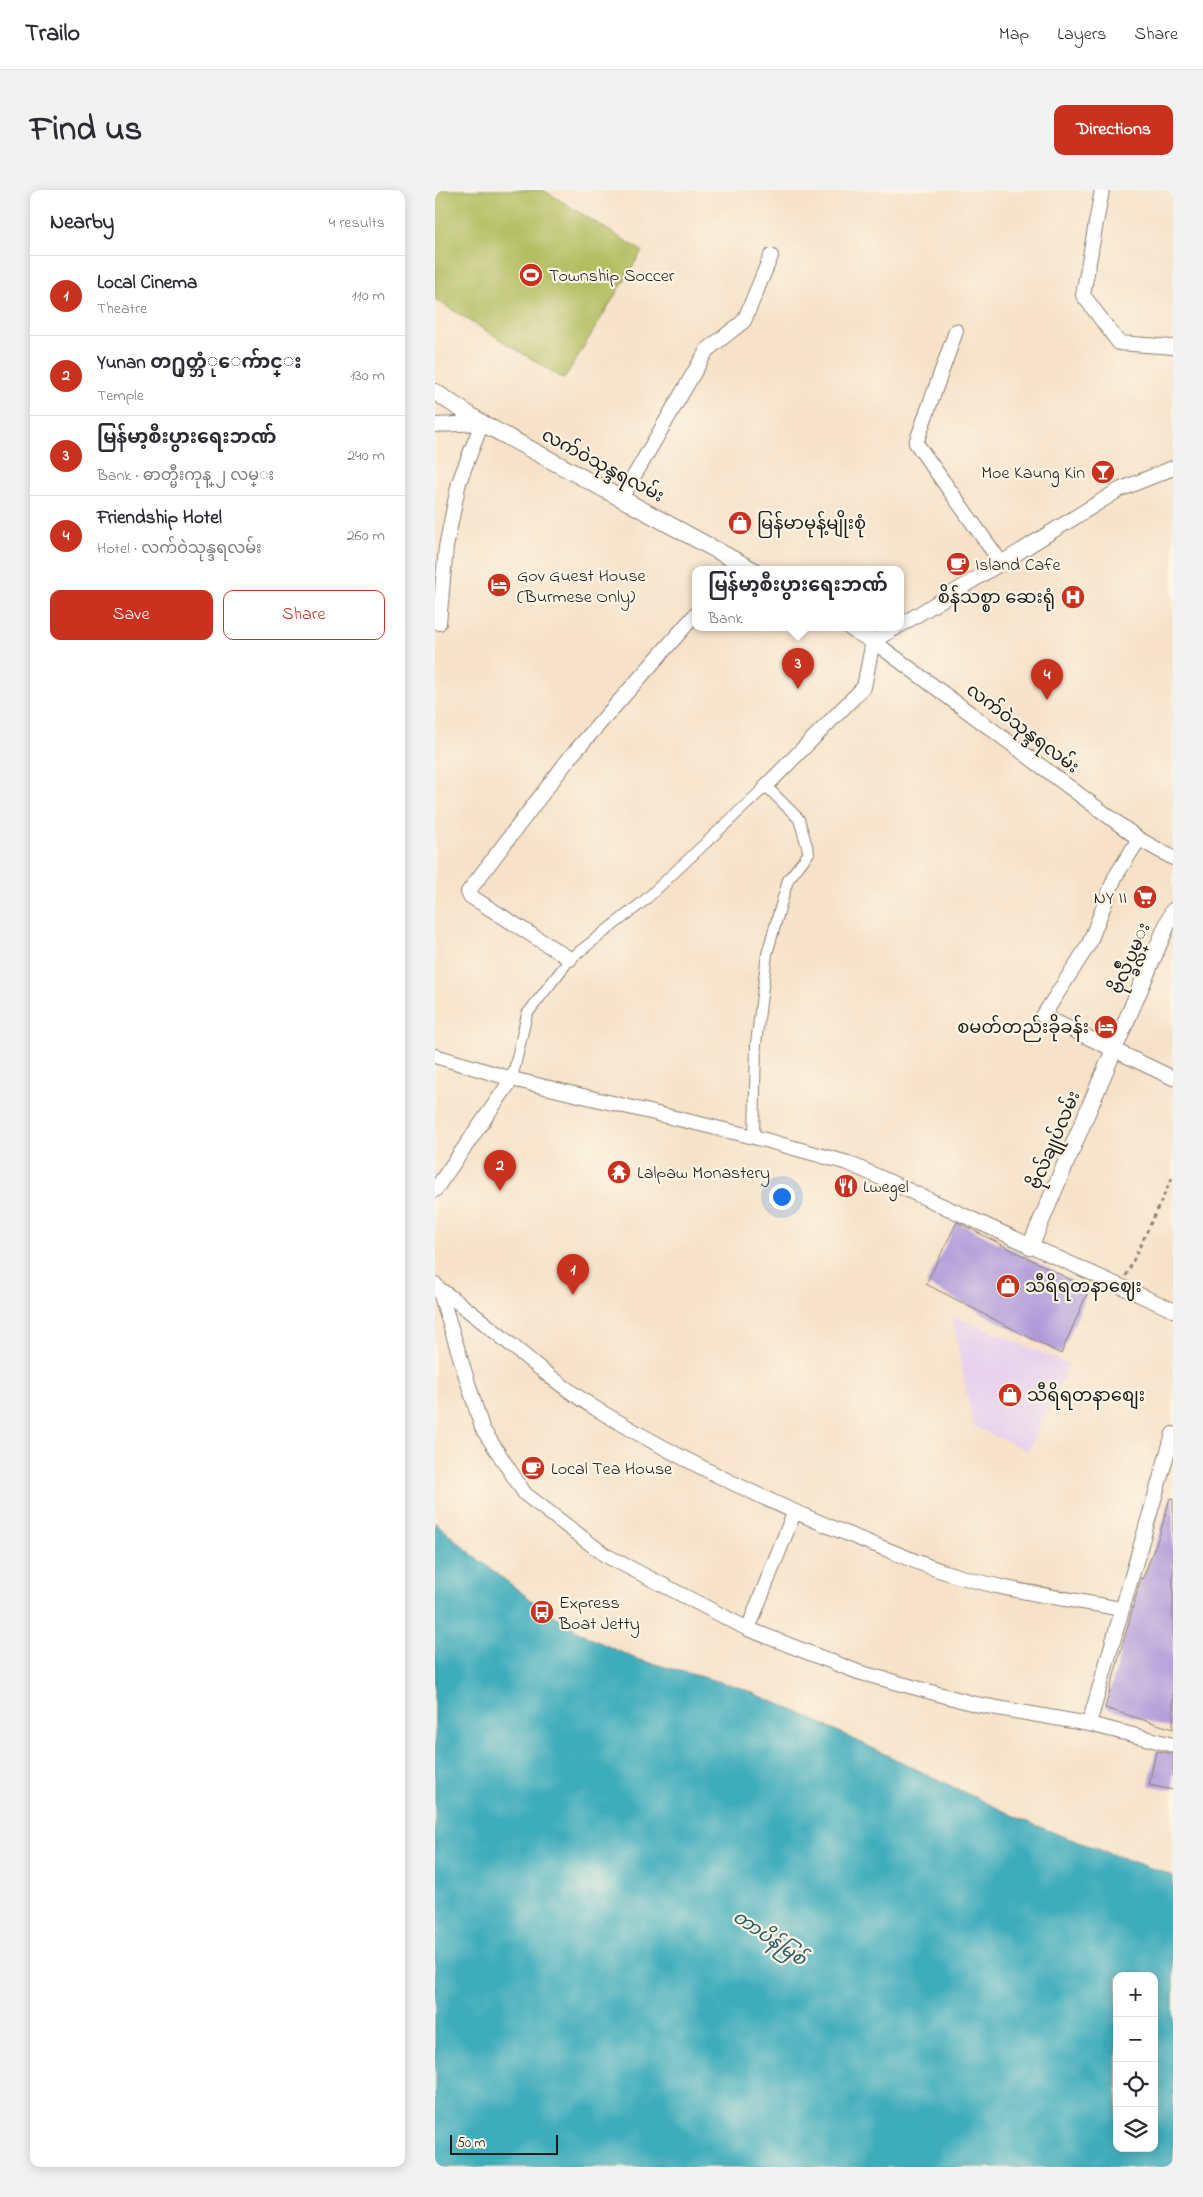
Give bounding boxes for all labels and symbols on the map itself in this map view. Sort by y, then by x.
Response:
sports icon: Township Soccer [518,262,544,288]
place label: Township Soccer [549,264,675,290]
street label: လက်ဝဲသုန္ဒရလမ်း [536,422,669,510]
bar icon: Moe Kaung Kin [1090,459,1116,485]
place label: Moe Kaung Kin [981,461,1085,488]
place label: မြန်မာမုန့်မျိုးစုံ [757,509,866,538]
shop icon: မြန်မာမုန့်မျိုးစုံ [727,510,753,536]
cafe icon: Island Cafe [945,551,971,577]
place label: Island Cafe [975,553,1062,579]
place label: Gov Guest House (Burmese Only) [517,564,647,611]
hotel icon: Gov Guest House (Burmese Only) [486,572,512,598]
place label: စိန်သစ္စာ ဆေးရုံ [938,583,1055,612]
hospital icon: စိန်သစ္စာ ဆေးရုံ [1060,584,1086,610]
pin: 3 [782,648,814,689]
pin: 4 [1031,659,1063,700]
street label: လက်ဝဲသုန္ဒရလမ်း [960,677,1085,781]
supermarket icon: NY II [1132,884,1158,910]
place label: NY II [1094,886,1127,912]
street label: ဗိုလ္ခ်ဳပ္လမ္း [1102,918,1159,999]
place label: စမတ်တည်းခိုခန်း [957,1013,1089,1042]
hotel icon: စမတ်တည်းခိုခန်း [1093,1014,1119,1040]
street label: ဗိုလ်ချုပ်လမ်း [1021,1086,1088,1194]
pin: 2 [484,1150,516,1191]
temple icon: Lalpaw Monastery [606,1159,632,1185]
place label: Lalpaw Monastery [637,1161,770,1187]
restaurant icon: Lwegel [833,1173,859,1199]
place label: Lwegel [863,1175,909,1202]
your location [769,1184,795,1210]
pin: 1 [557,1254,589,1295]
place label: သီရိရတနာဈေး [1025,1272,1142,1301]
shop icon: သီရိရတနာဈေး [995,1273,1021,1299]
place label: သီရိရတနာစျေး [1027,1381,1145,1410]
shop icon: သီရိရတနာစျေး [997,1382,1023,1408]
cafe icon: Local Tea House [520,1455,546,1481]
place label: Local Tea House [551,1457,673,1483]
place label: Express Boat Jetty [558,1591,640,1638]
bus stop icon: Express Boat Jetty [529,1599,555,1625]
water label: တာပိန်မြစ် [726,1903,813,1974]
scale bar [450,2132,557,2155]

